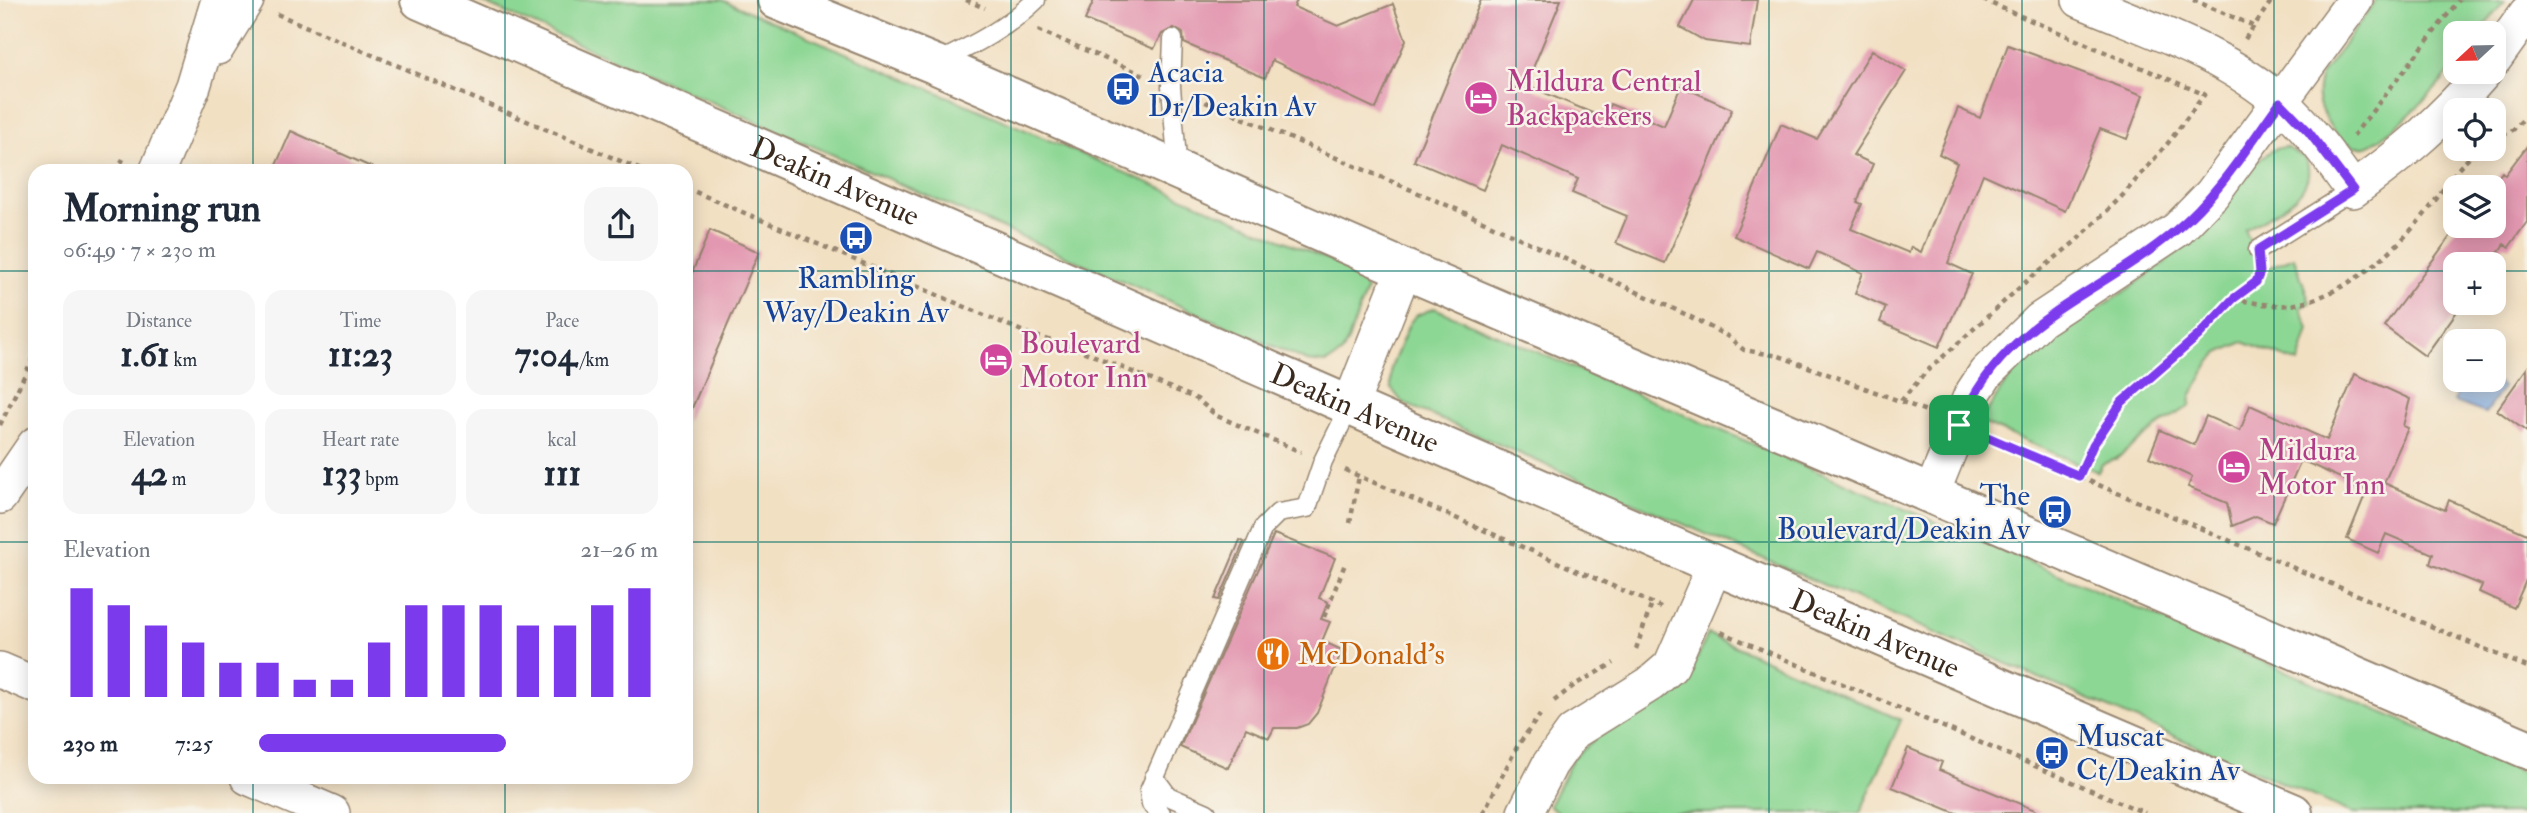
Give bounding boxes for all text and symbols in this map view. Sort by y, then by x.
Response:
north arrow [2443,21,2506,84]
map controls [2443,21,2506,392]
place label: Acacia Dr/Deakin Av [1147,54,1317,125]
place label: Mildura Central Backpackers [1506,63,1702,134]
bus stop icon: Acacia Dr/Deakin Av [1104,70,1142,108]
hotel icon: Mildura Central Backpackers [1462,79,1500,117]
button: locate [2443,98,2506,161]
street label: Deakin Avenue [745,128,925,234]
button: layers [2443,175,2506,238]
text: Morning run [63,185,261,233]
button: share [584,187,658,261]
bus stop icon: Rambling Way/Deakin Av [837,219,875,257]
text: 06:49 · 7 × 230 m [63,235,216,264]
button: + [2443,252,2506,315]
place label: Rambling Way/Deakin Av [762,260,950,331]
text: Distance [126,309,192,333]
text: Time [340,309,381,333]
text: Pace [545,309,579,333]
place label: Boulevard Motor Inn [1020,325,1148,396]
button: − [2443,329,2506,392]
text: 1.61 [120,333,170,377]
text: 11:23 [328,333,393,377]
text: 7:04 [515,333,577,377]
hotel icon: Boulevard Motor Inn [977,341,1015,379]
text: km [170,348,197,372]
text: /km [577,348,609,372]
street label: Deakin Avenue [1265,355,1445,461]
pin [1929,395,1989,455]
icon: arrive [1940,406,1978,444]
text: Elevation [123,428,195,452]
text: Heart rate [322,428,399,452]
text: kcal [548,428,577,452]
place label: Mildura Motor Inn [2258,432,2386,503]
hotel icon: Mildura Motor Inn [2215,448,2253,486]
text: 42 [131,452,168,496]
text: 133 [322,452,361,496]
text: 111 [543,452,581,496]
text: m [168,467,187,491]
text: bpm [361,467,399,491]
place label: The Boulevard/Deakin Av [1777,477,2031,548]
bus stop icon: The Boulevard/Deakin Av [2036,493,2074,531]
text: Elevation [63,535,151,564]
text: 21–26 m [581,535,658,564]
street label: Deakin Avenue [1785,581,1965,686]
restaurant icon: McDonald's [1254,635,1292,673]
place label: McDonald's [1298,636,1445,673]
place label: Muscat Ct/Deakin Av [2076,718,2241,789]
text: 230 m [63,729,118,758]
text: 7:25 [175,729,213,758]
bus stop icon: Muscat Ct/Deakin Av [2033,734,2071,772]

